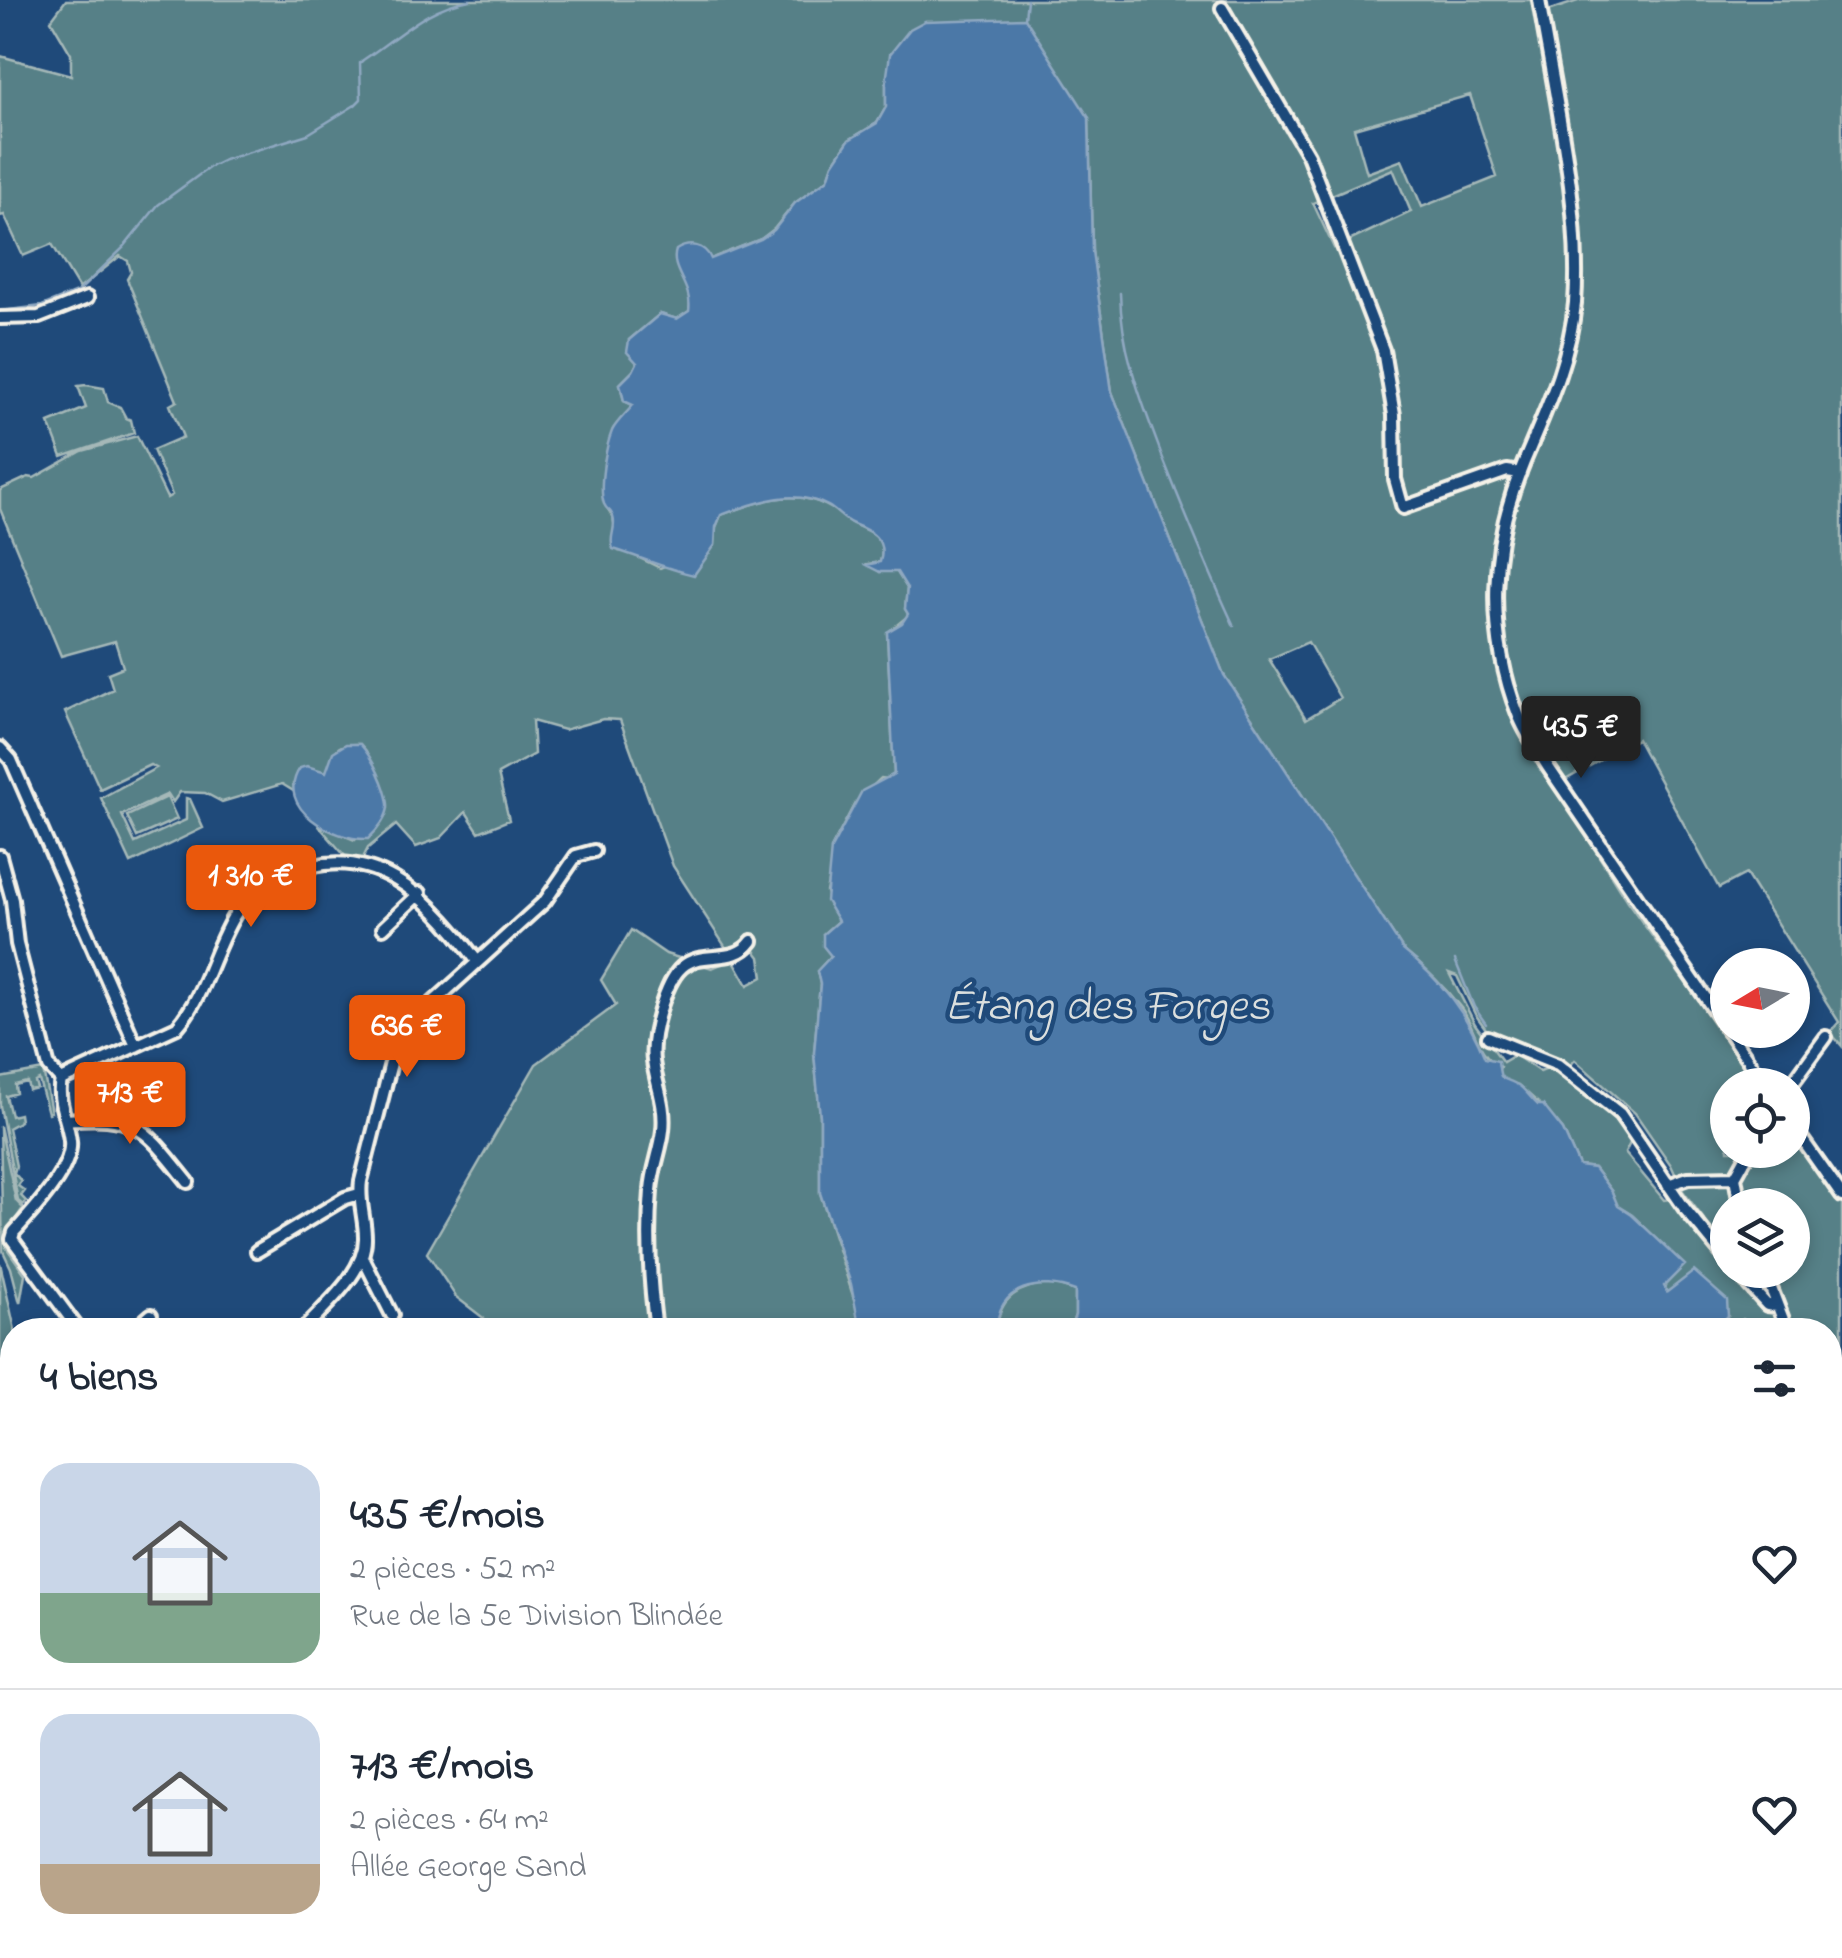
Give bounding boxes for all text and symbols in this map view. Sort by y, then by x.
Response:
pin: 435 € [1511,696,1651,781]
text: 435 € [1543,705,1619,752]
pin: 1 310 € [159,845,343,930]
text: 1 310 € [208,854,294,901]
north arrow [1710,948,1810,1048]
map controls [1710,948,1810,1288]
water label: Étang des Forges [944,975,1270,1041]
pin: 636 € [337,995,477,1080]
text: 636 € [371,1004,443,1051]
pin: 713 € [60,1062,200,1147]
button: locate [1710,1068,1810,1168]
text: 713 € [97,1071,163,1118]
button: layers [1710,1188,1810,1288]
text: 4 biens [40,1348,158,1409]
icon: filters [1747,1351,1802,1406]
text: 435 €/mois [350,1486,545,1547]
icon: home [120,1503,240,1623]
icon: heart [1747,1536,1802,1591]
text: 2 pièces · 52 m² [350,1547,556,1594]
text: Rue de la 5e Division Blindée [350,1594,723,1641]
text: 713 €/mois [350,1737,534,1798]
icon: home [120,1754,240,1874]
icon: heart [1747,1787,1802,1842]
text: 2 pièces · 64 m² [350,1798,549,1845]
text: Allée George Sand [350,1845,586,1892]

